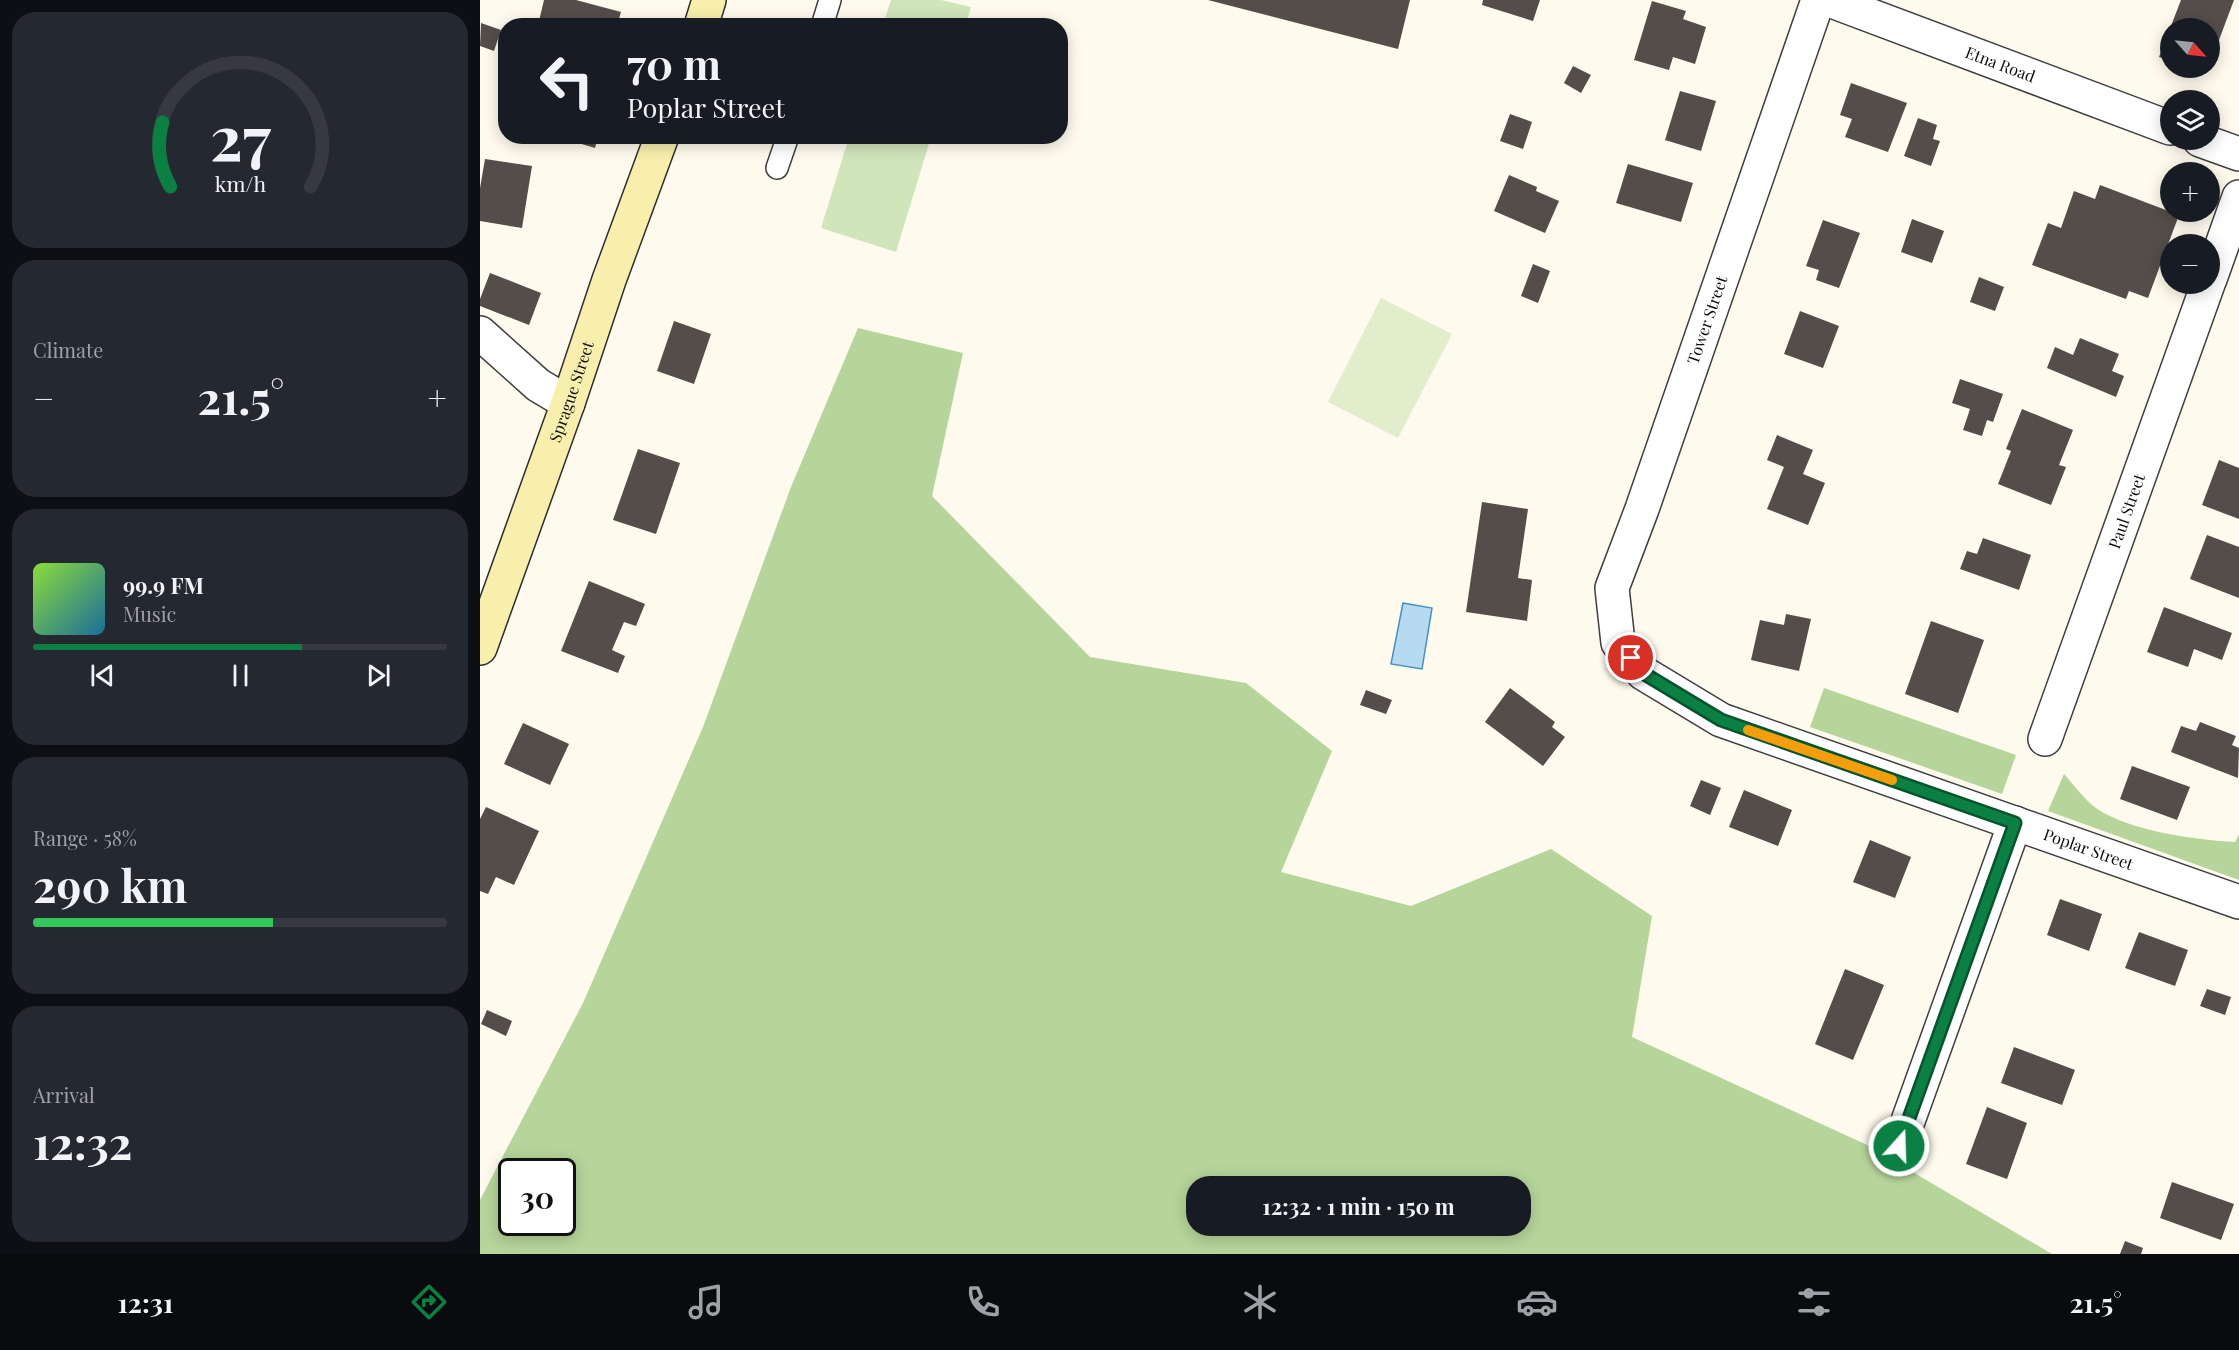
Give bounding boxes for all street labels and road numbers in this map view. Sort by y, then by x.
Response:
street label: Etna Road [1963,41,2038,87]
street label: Tower Street [1682,273,1732,367]
street label: Sprague Street [544,338,598,445]
street label: Paul Street [2103,470,2149,551]
street label: Poplar Street [2041,823,2137,874]

